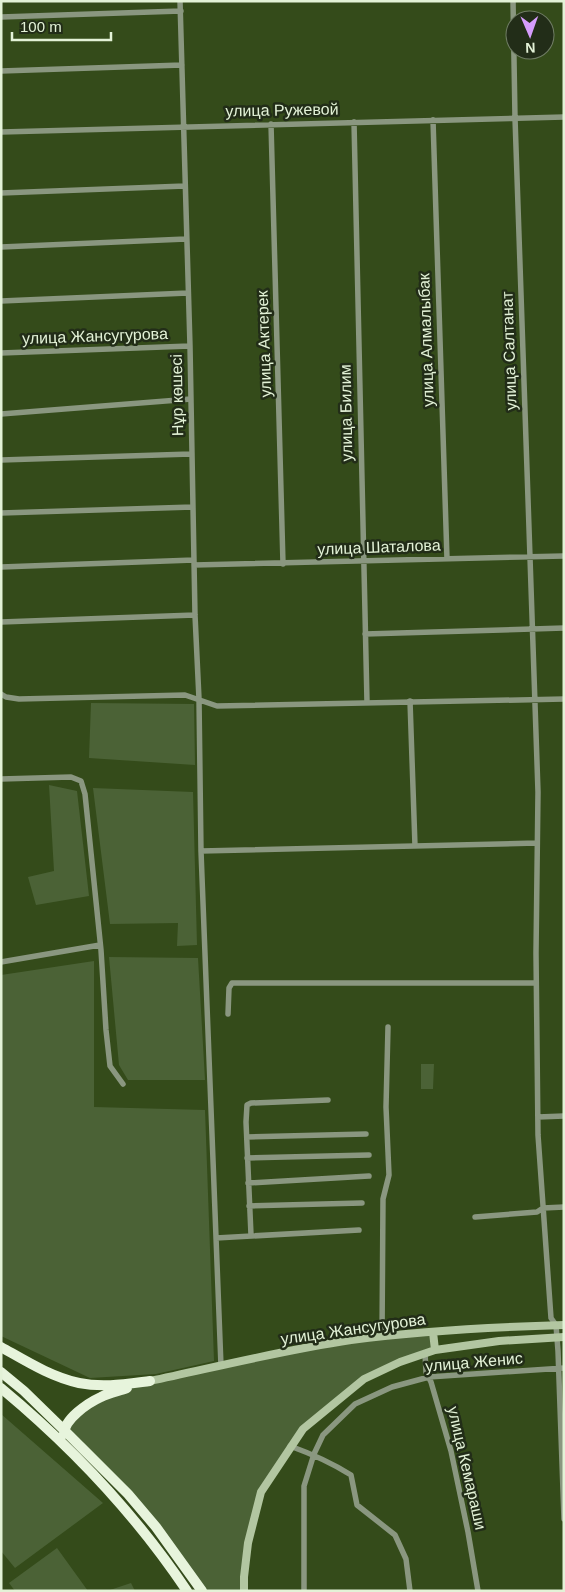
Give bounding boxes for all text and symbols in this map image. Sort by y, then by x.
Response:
scale bar [12,10,111,42]
north arrow [505,10,555,60]
text: 100 m [20,18,62,35]
text: N [525,40,536,56]
street label: улица Ружевой [225,101,339,119]
street label: улица Алмалыбак [415,272,437,407]
street label: улица Актерек [254,289,274,398]
street label: улица Салтанат [498,290,520,411]
street label: улица Жансугурова [22,325,168,347]
street label: Нұр көшесі [168,354,186,436]
street label: улица Билим [337,364,355,462]
street label: улица Шаталова [317,536,441,558]
street label: улица Жансугурова [280,1310,426,1348]
street label: улица Женис [425,1349,523,1375]
street label: улица Кемараши [445,1405,489,1531]

